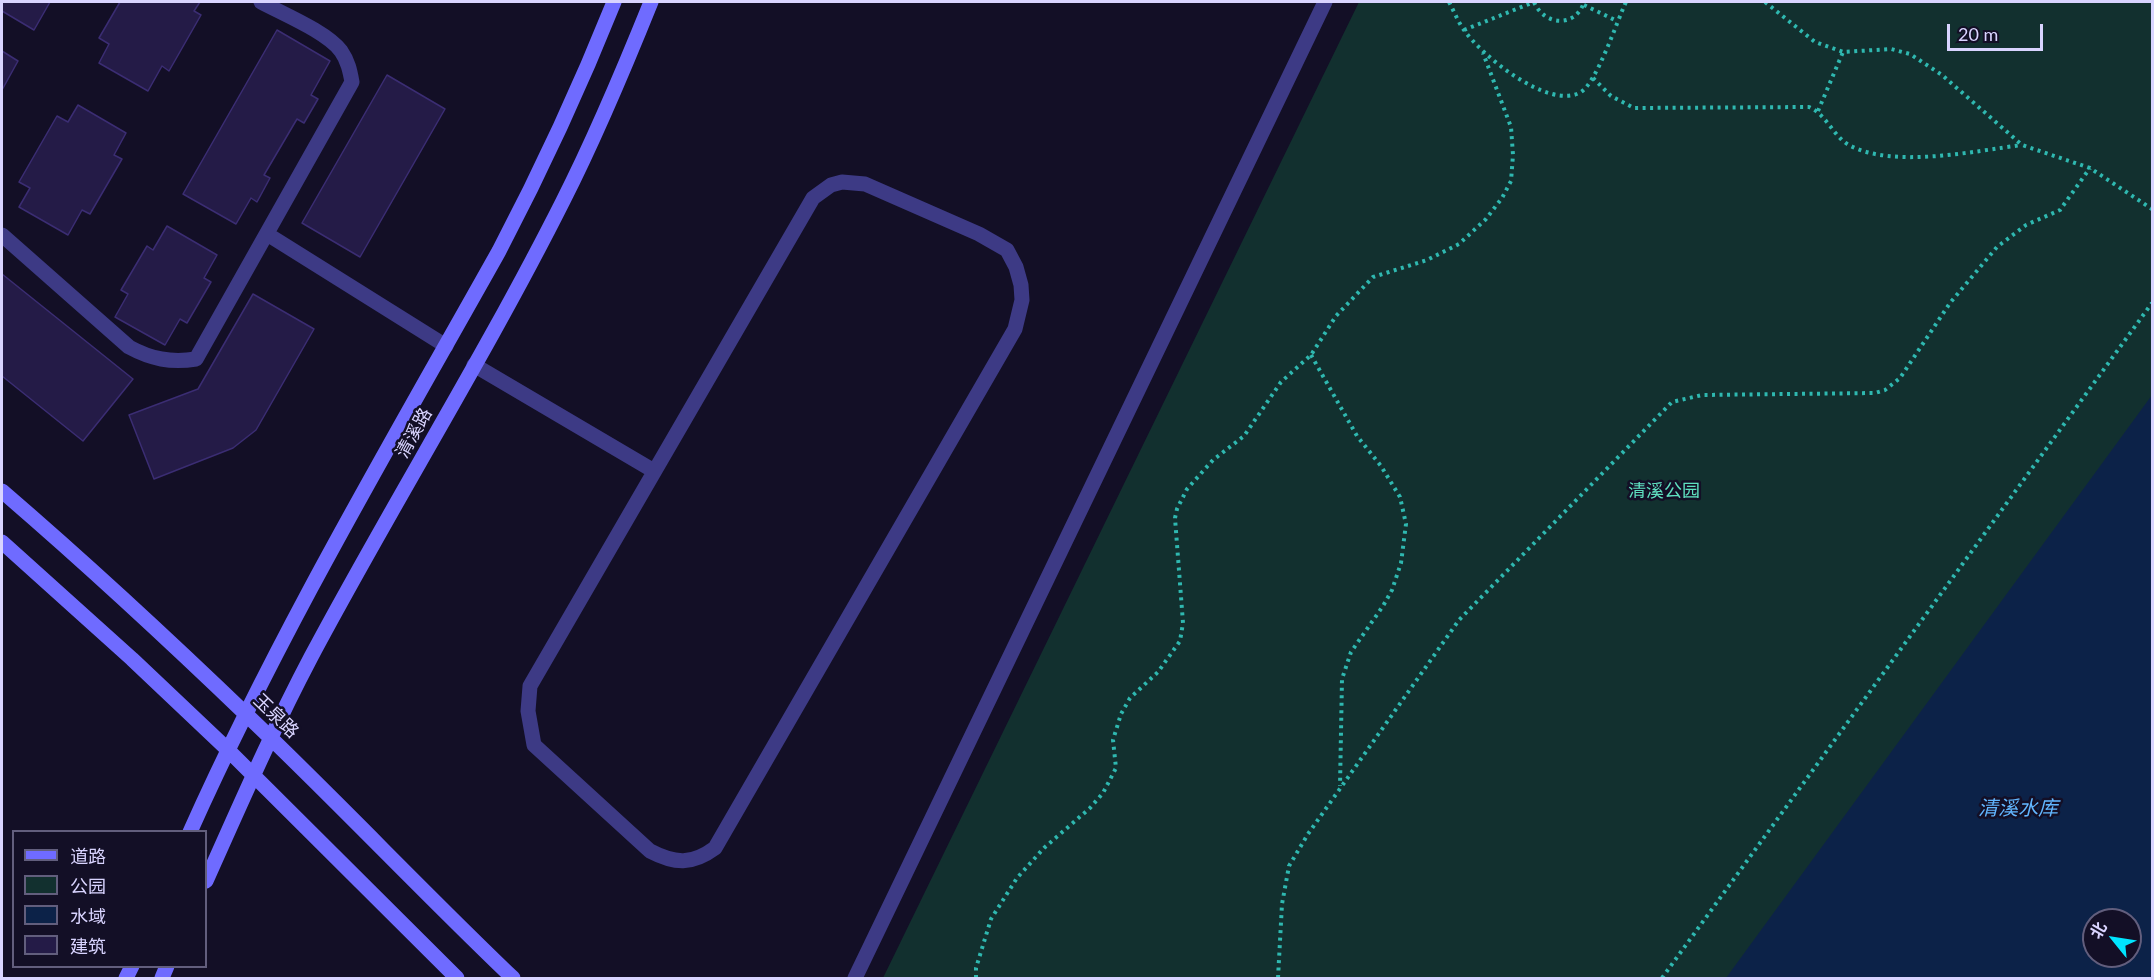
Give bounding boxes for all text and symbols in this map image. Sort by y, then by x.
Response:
scale bar [1950,12,2046,50]
text: 20 m [1958,23,1998,45]
street label: 清溪路 [391,404,437,462]
park label: 清溪公园 [1628,480,1700,502]
street label: 玉泉路 [249,689,303,743]
water label: 清溪水库 [1978,797,2058,821]
legend [12,830,207,968]
text: 道路 [70,845,106,867]
text: 公园 [70,875,106,897]
text: 水域 [70,905,106,927]
north arrow [2082,908,2142,968]
text: 北 [2085,918,2110,941]
text: 建筑 [70,935,106,957]

